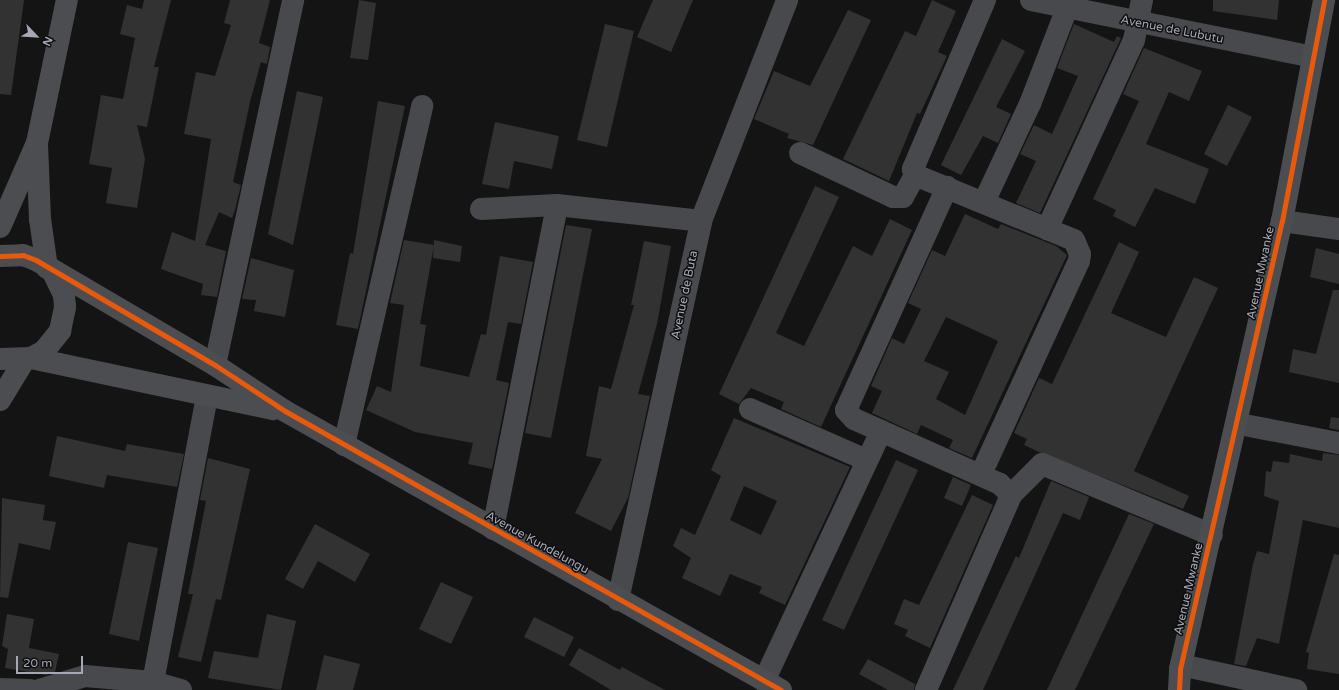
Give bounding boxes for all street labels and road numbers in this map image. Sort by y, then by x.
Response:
street label: Avenue de Lubutu [1119,13,1225,47]
street label: Avenue Mwanke [1244,225,1278,321]
street label: Avenue de Buta [669,249,701,341]
street label: Avenue Kundelungu [483,509,591,577]
street label: Avenue Mwanke [1171,541,1207,637]

